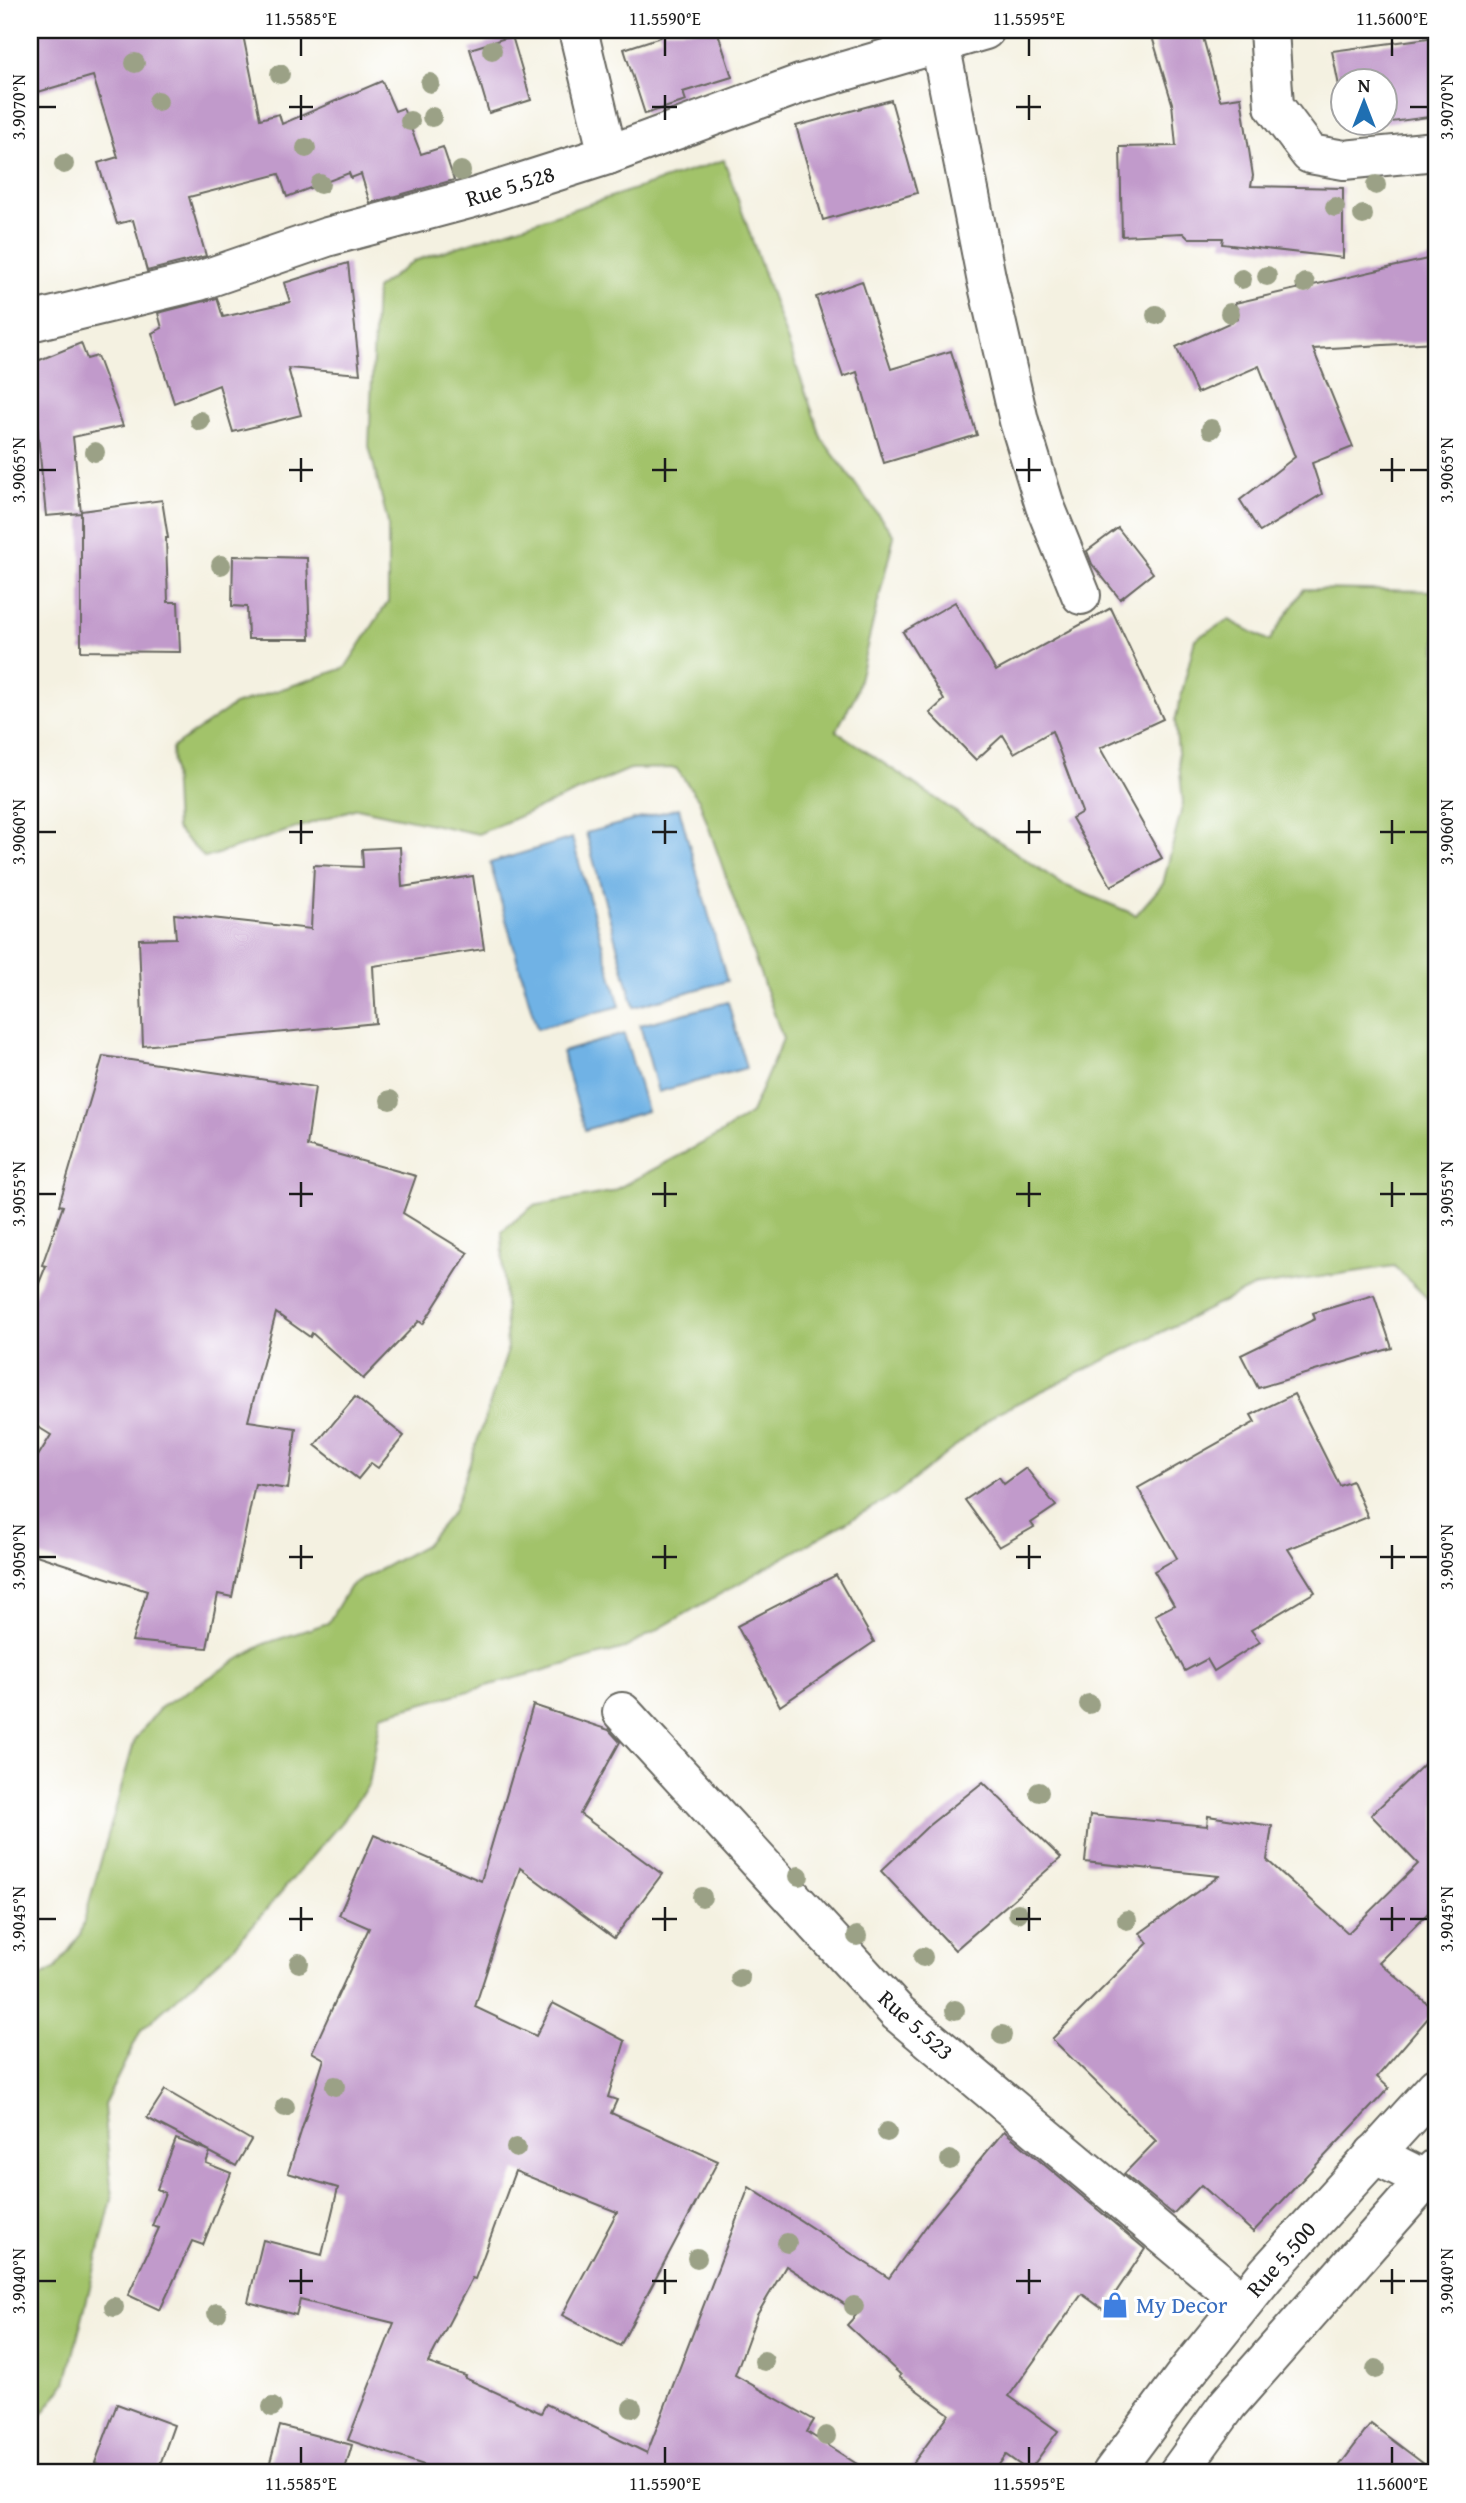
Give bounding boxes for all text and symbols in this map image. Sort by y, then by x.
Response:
text: 11.5585°E [265,5,337,32]
text: 11.5590°E [629,5,701,32]
text: 11.5595°E [993,5,1065,32]
text: 11.5600°E [1356,5,1428,32]
north arrow [1330,66,1400,136]
text: N [1358,71,1371,99]
text: 3.9070°N [5,74,32,140]
text: 3.9070°N [1433,74,1460,140]
street label: Rue 5.528 [461,156,558,215]
text: 3.9065°N [5,437,32,503]
text: 3.9065°N [1433,437,1460,503]
text: 3.9060°N [5,799,32,865]
text: 3.9060°N [1433,799,1460,865]
text: 3.9055°N [5,1161,32,1227]
text: 3.9055°N [1433,1161,1460,1227]
text: 3.9050°N [5,1524,32,1590]
text: 3.9050°N [1433,1524,1460,1590]
text: 3.9045°N [5,1886,32,1952]
text: 3.9045°N [1433,1886,1460,1952]
street label: Rue 5.523 [871,1982,961,2067]
street label: Rue 5.500 [1238,2213,1323,2304]
text: 3.9040°N [5,2248,32,2314]
text: 3.9040°N [1433,2248,1460,2314]
place label: My Decor [1136,2288,1228,2321]
shop icon: My Decor [1100,2290,1130,2320]
text: 11.5585°E [265,2470,337,2497]
text: 11.5590°E [629,2470,701,2497]
text: 11.5595°E [993,2470,1065,2497]
text: 11.5600°E [1356,2470,1428,2497]

